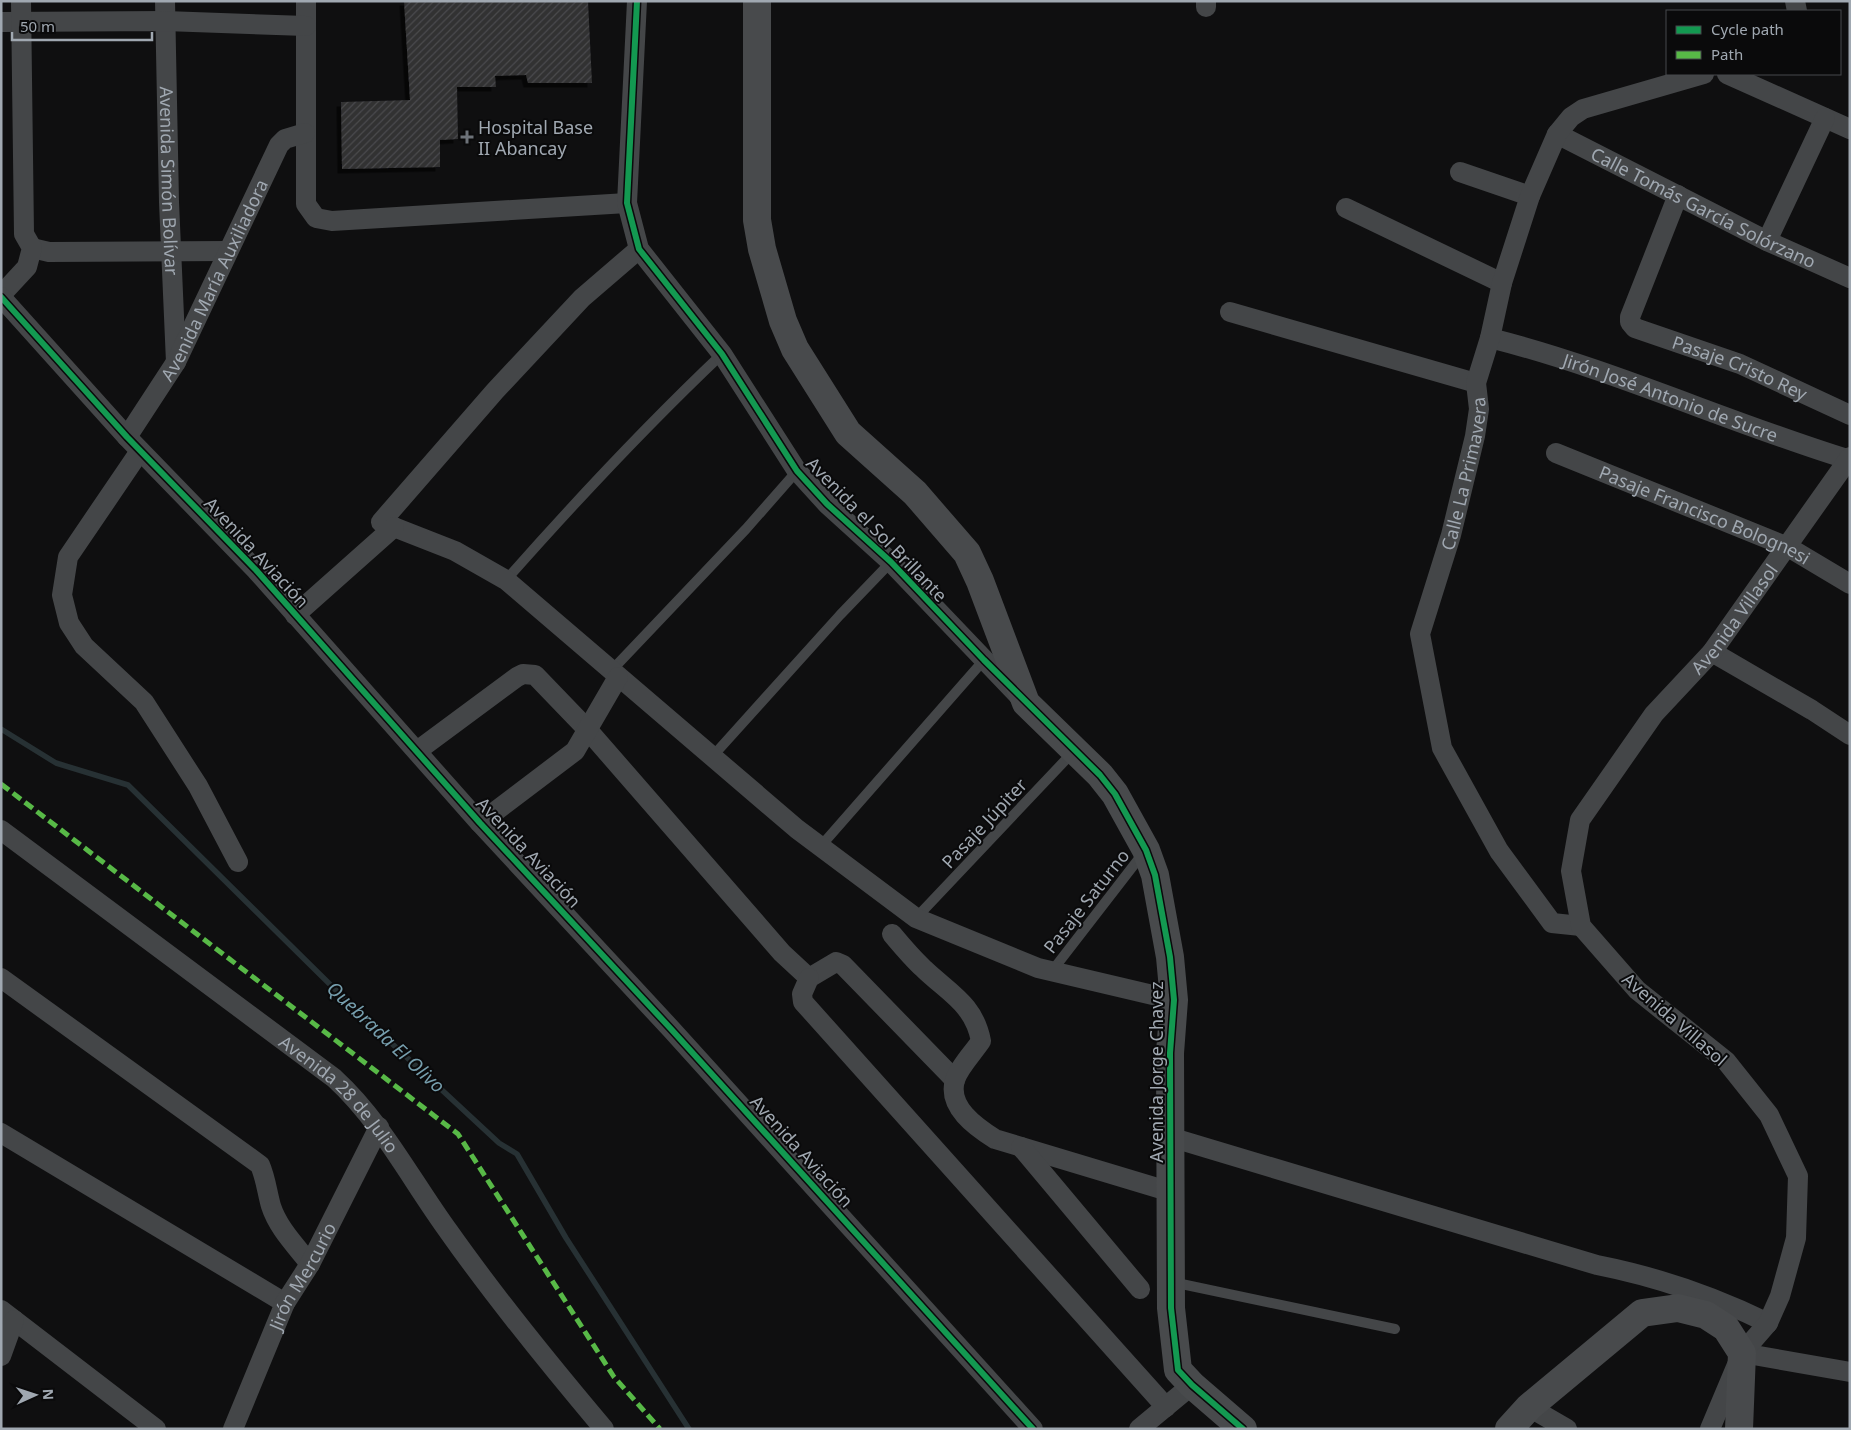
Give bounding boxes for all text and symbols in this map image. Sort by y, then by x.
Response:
scale bar [12,10,152,42]
legend [1666,10,1841,75]
text: 50 m [20,16,55,36]
text: Cycle path [1711,19,1784,39]
text: Path [1711,44,1743,64]
street label: Avenida Simón Bolívar [155,86,184,277]
place label: Hospital Base II Abancay [478,115,593,160]
marker: Hospital Base II Abancay [460,130,474,144]
street label: Calle Tomás García Solórzano [1587,141,1820,273]
street label: Avenida María Auxiliadora [155,175,273,385]
street label: Pasaje Cristo Rey [1669,330,1812,406]
street label: Jirón José Antonio de Sucre [1558,347,1781,447]
street label: Calle La Primavera [1435,396,1491,553]
street label: Avenida el Sol Brillante [801,451,953,607]
street label: Pasaje Francisco Bolognesi [1596,460,1815,570]
street label: Avenida Aviación [199,491,315,613]
street label: Avenida Villasol [1685,559,1783,679]
street label: Pasaje Júpiter [936,772,1032,873]
street label: Avenida Aviación [471,791,587,913]
street label: Pasaje Saturno [1038,844,1134,958]
street label: Avenida Villasol [1618,967,1732,1071]
water label: Quebrada El Olivo [321,975,451,1099]
street label: Avenida Jorge Chavez [1144,981,1168,1163]
street label: Avenida 28 de Julio [275,1029,404,1158]
street label: Avenida Aviación [745,1090,859,1212]
street label: Jirón Mercurio [262,1218,341,1335]
north arrow [10,1370,60,1420]
text: N [39,1388,58,1400]

